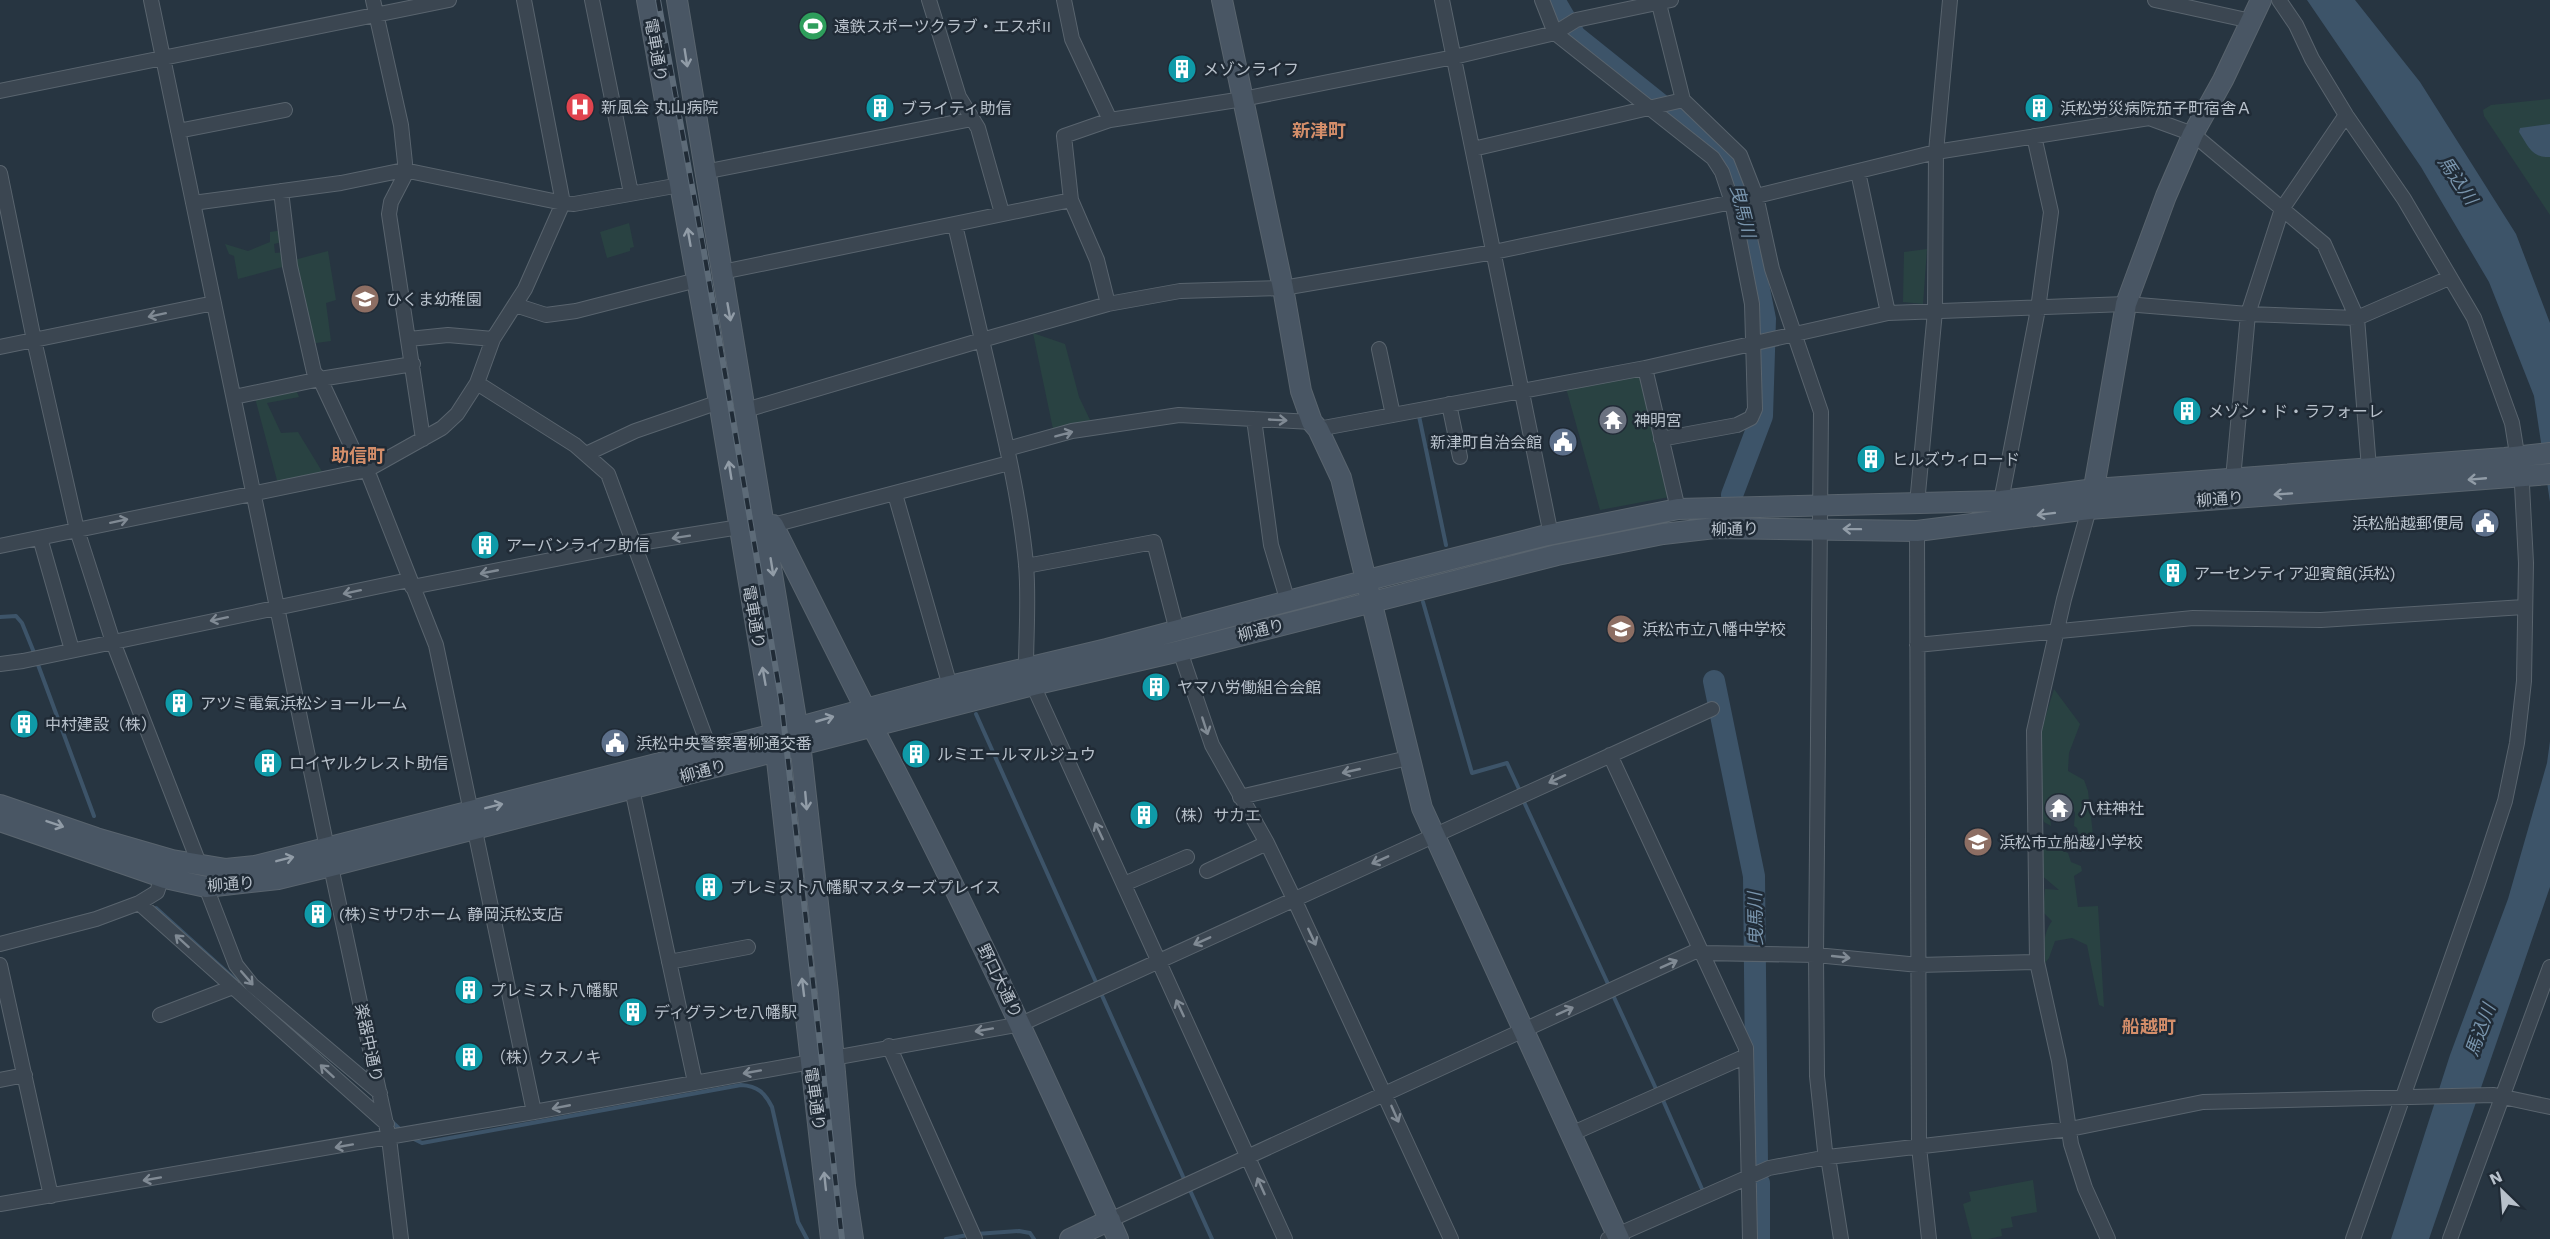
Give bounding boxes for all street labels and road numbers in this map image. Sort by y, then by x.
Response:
street label: 電車通り [641,17,671,83]
street label: 柳通り [2195,488,2245,510]
street label: 柳通り [1711,519,1759,539]
street label: 電車通り [739,584,769,650]
street label: 柳通り [1235,615,1287,645]
street label: 柳通り [677,756,729,786]
street label: 柳通り [206,873,256,895]
street label: 野口大通り [974,941,1026,1021]
street label: 楽器中通り [351,1002,387,1084]
street label: 電車通り [801,1066,829,1132]

